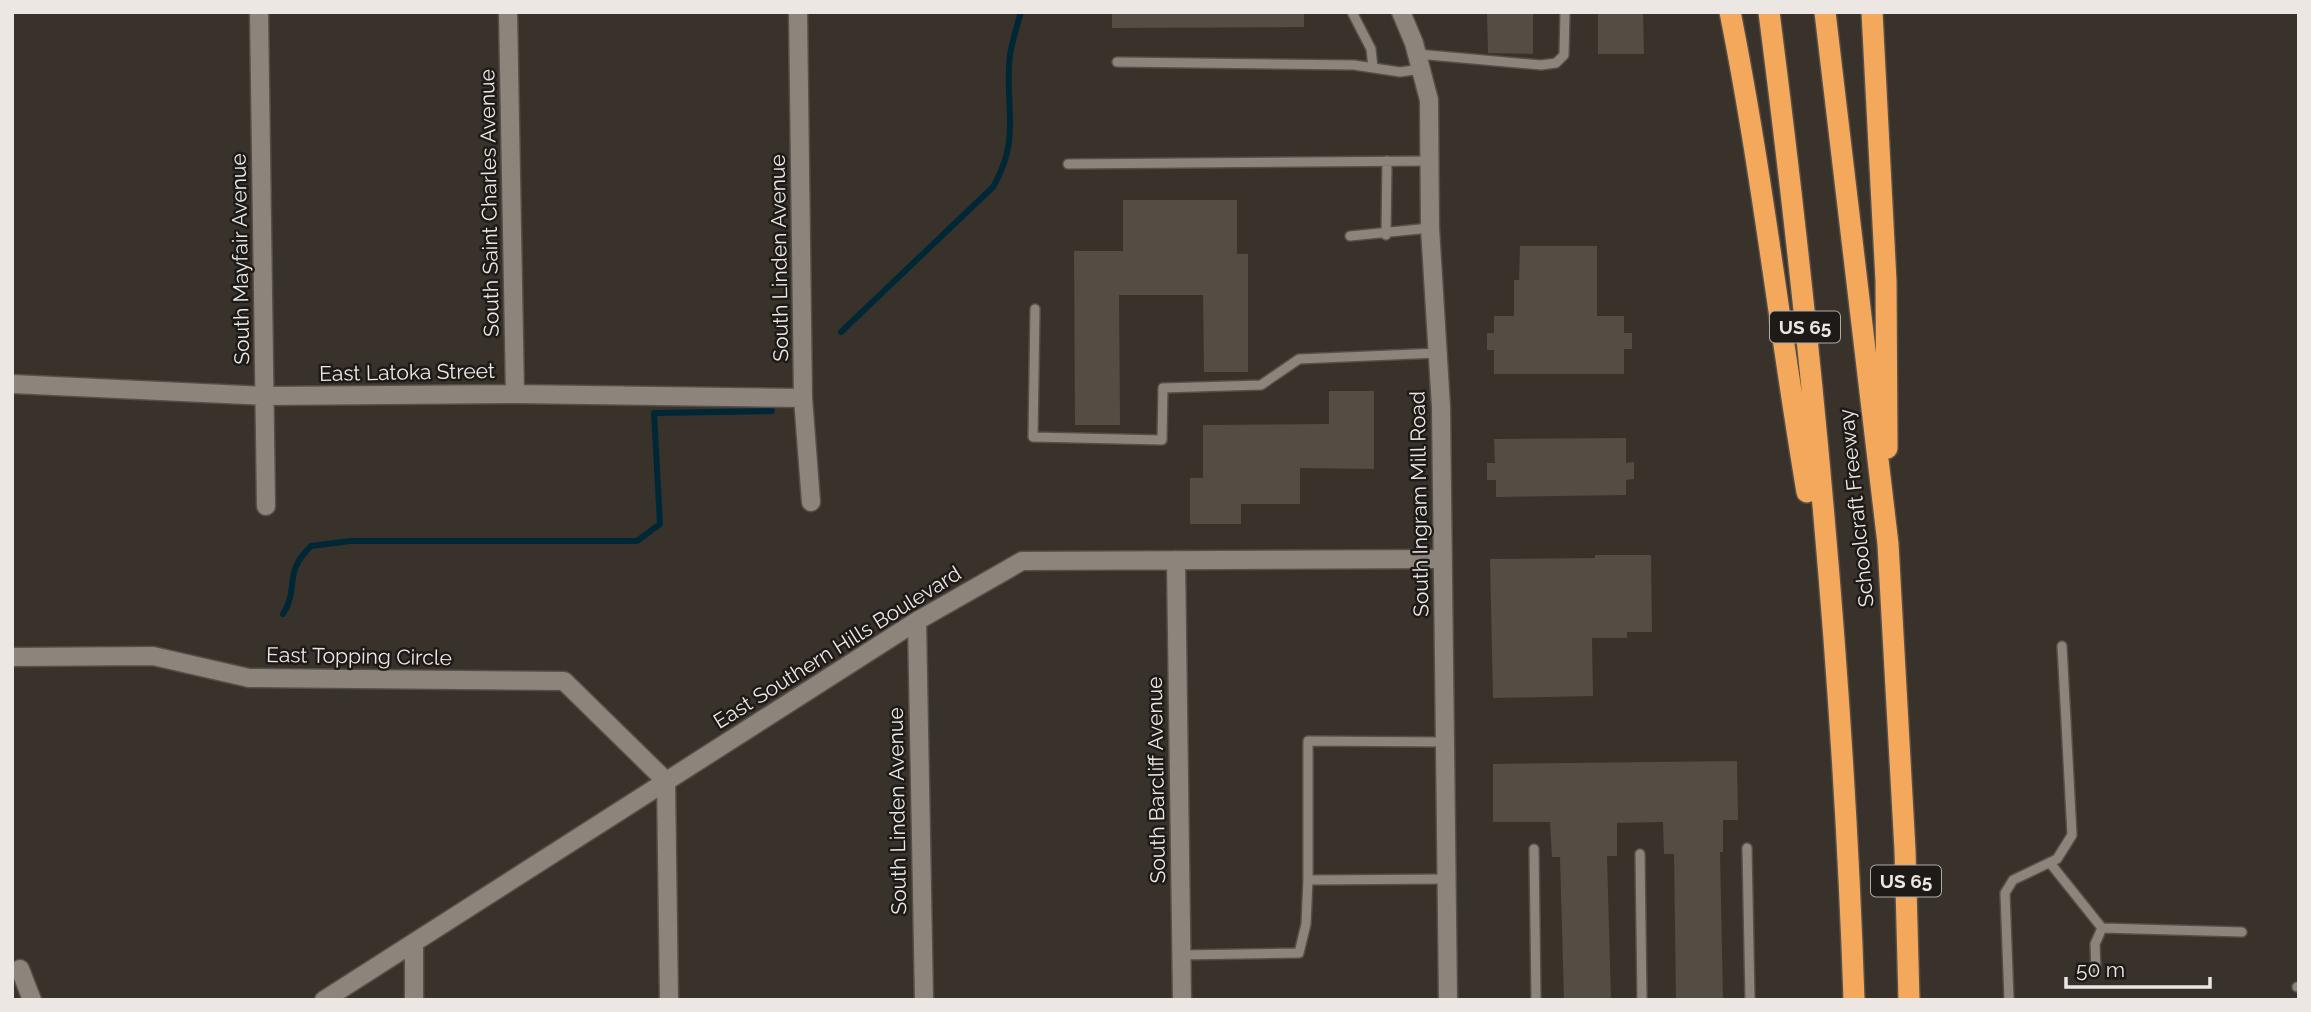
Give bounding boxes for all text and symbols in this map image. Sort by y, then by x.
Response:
street label: South Saint Charles Avenue [474,69,504,337]
street label: South Mayfair Avenue [226,153,254,365]
street label: South Linden Avenue [765,154,793,362]
road number: US 65 [1770,312,1840,342]
street label: East Latoka Street [319,358,495,386]
street label: South Ingram Mill Road [1405,391,1433,617]
street label: Schoolcraft Freeway [1833,408,1879,608]
street label: East Southern Hills Boulevard [709,560,965,734]
street label: East Topping Circle [266,642,452,670]
street label: South Barcliff Avenue [1142,676,1170,884]
street label: South Linden Avenue [883,707,911,915]
road number: US 65 [1871,866,1941,897]
scale bar [2066,946,2210,990]
text: 50 m [2076,957,2125,982]

